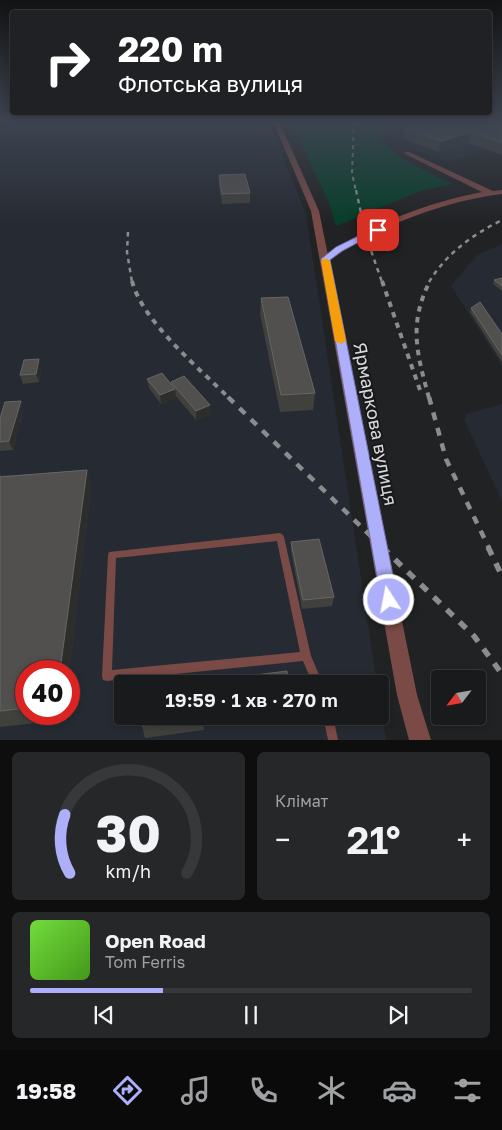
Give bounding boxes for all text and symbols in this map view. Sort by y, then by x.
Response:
text: 220 m [118,28,223,70]
icon: right [35,30,100,95]
text: Флотська вулиця [118,70,303,97]
pin [357,209,399,251]
icon: arrive [364,216,392,244]
street label: Ярмаркова вулиця [349,340,403,507]
position arrow [362,573,414,625]
speed limit sign: 40 [15,660,80,725]
north arrow [431,670,486,725]
map controls [431,670,486,725]
text: 19:59 · 1 хв · 270 m [165,688,338,711]
text: Клімат [275,791,328,811]
text: 30 [96,801,161,863]
text: 21° [347,817,401,862]
text: − [275,823,290,856]
text: + [457,823,472,856]
text: km/h [106,860,151,882]
text: Open Road [105,929,206,952]
text: Tom Ferris [105,952,185,972]
icon: previous [90,1001,118,1029]
icon: pause [237,1001,265,1029]
icon: next [384,1001,412,1029]
icon: directions [110,1073,145,1108]
icon: music [178,1073,213,1108]
icon: phone [246,1073,281,1108]
icon: climate [314,1073,349,1108]
icon: car [382,1073,417,1108]
icon: filters [450,1073,485,1108]
text: 19:58 [17,1077,76,1104]

